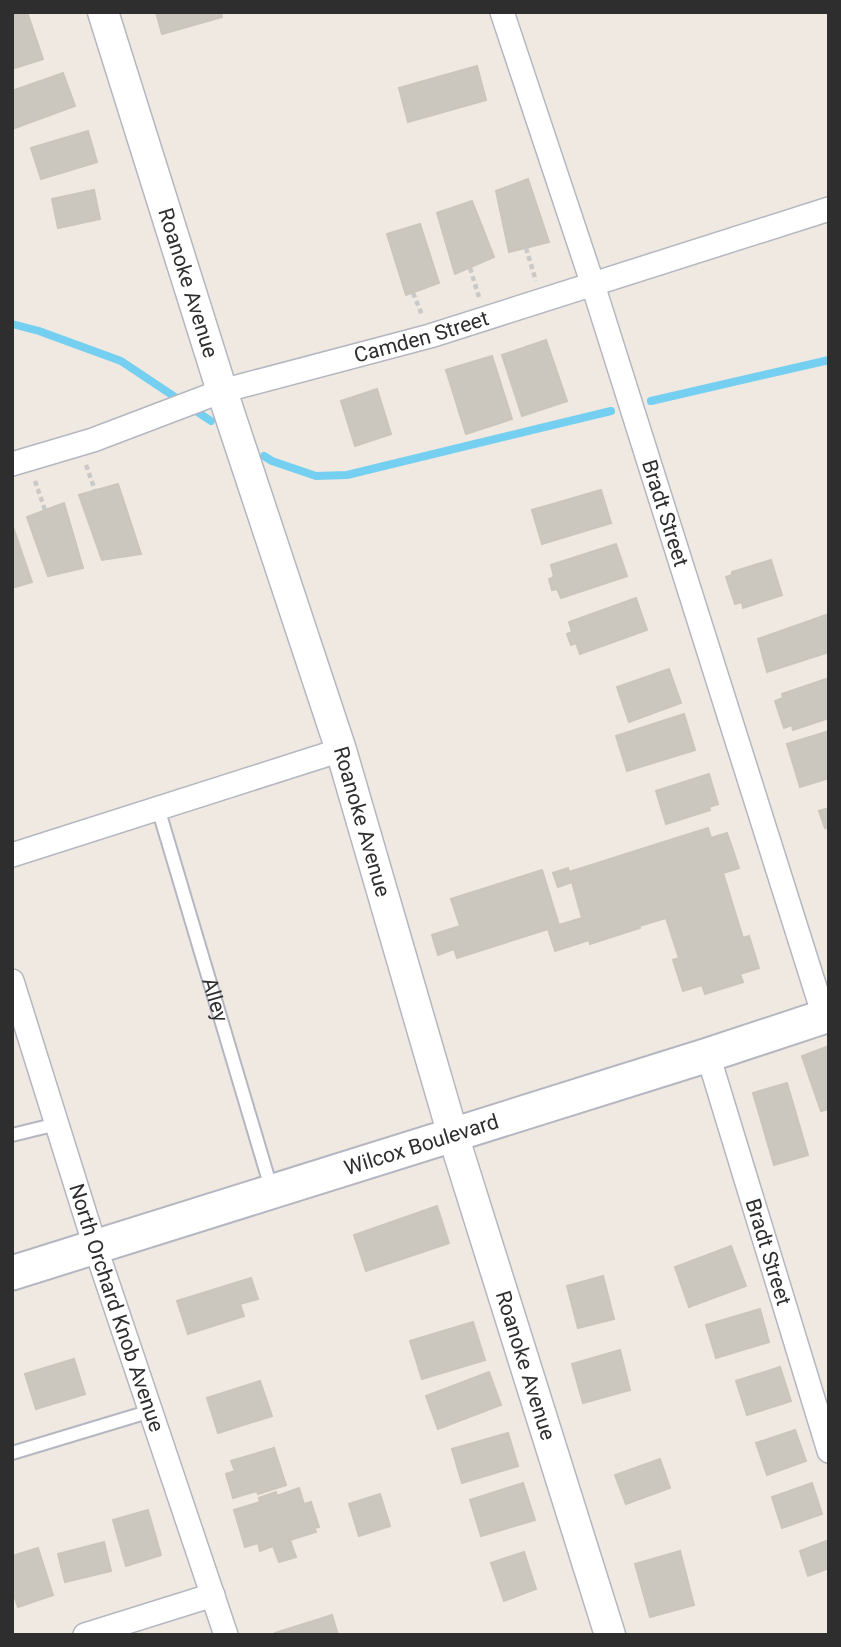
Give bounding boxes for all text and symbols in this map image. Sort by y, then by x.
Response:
street label: Roanoke Avenue [153,205,223,361]
street label: Camden Street [352,306,492,368]
street label: Bradt Street [637,457,693,570]
street label: Roanoke Avenue [329,744,395,900]
street label: Alley [197,975,233,1025]
street label: Wilcox Boulevard [341,1109,501,1180]
street label: North Orchard Knob Avenue [64,1181,169,1435]
street label: Bradt Street [741,1196,796,1309]
street label: Roanoke Avenue [491,1288,560,1443]

